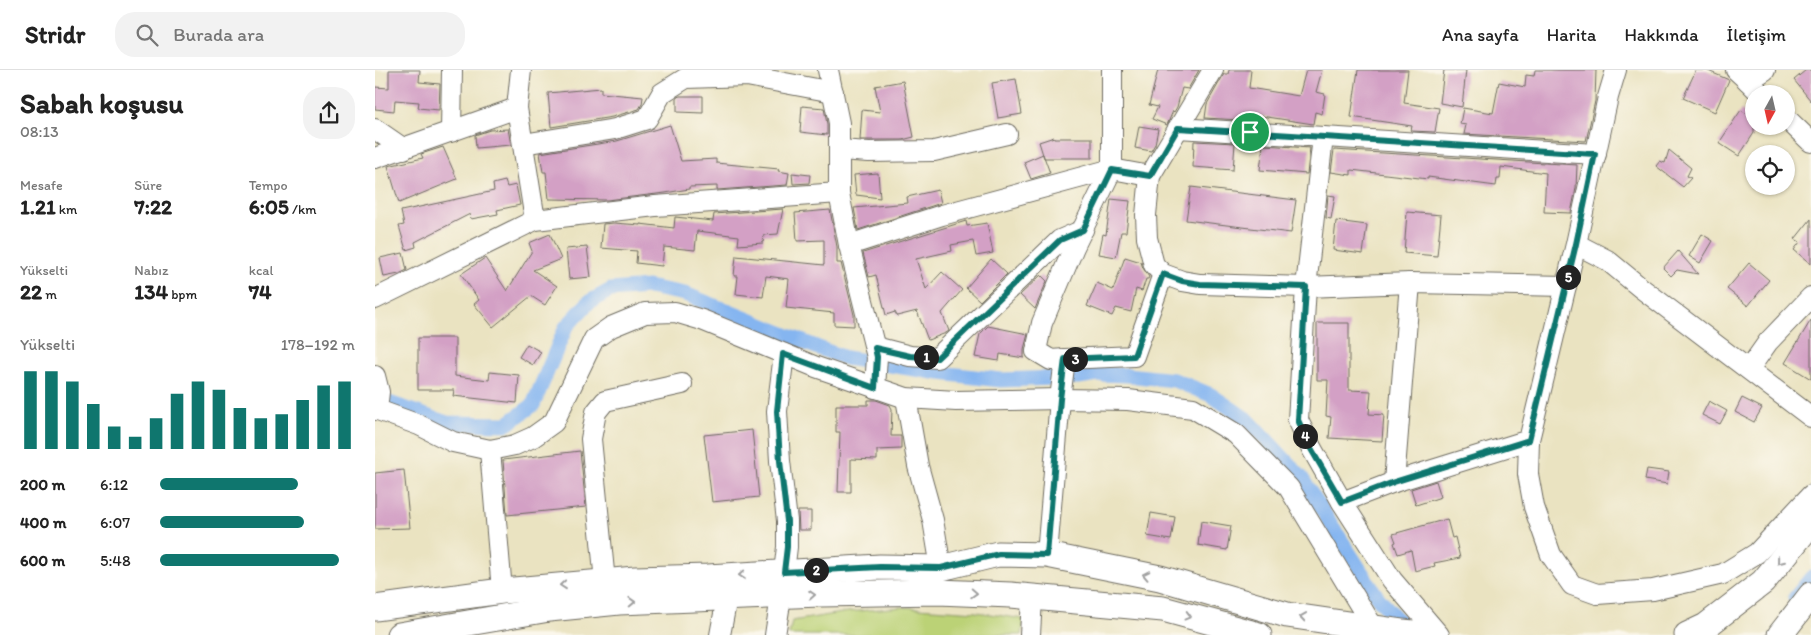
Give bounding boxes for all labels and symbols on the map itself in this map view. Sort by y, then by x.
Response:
north arrow [1745,85,1795,135]
pin [1229,111,1271,153]
pin: 5 [1555,264,1581,290]
pin: 1 [913,344,939,370]
pin: 3 [1063,346,1087,372]
pin: 4 [1293,424,1317,448]
one-way arrow [1778,555,1786,564]
pin: 2 [803,558,829,582]
one-way arrow [738,569,746,580]
one-way arrow [1142,571,1150,581]
one-way arrow [559,580,567,591]
one-way arrow [971,588,979,599]
one-way arrow [808,589,816,600]
one-way arrow [628,597,636,607]
one-way arrow [1183,610,1192,621]
one-way arrow [1298,612,1306,623]

